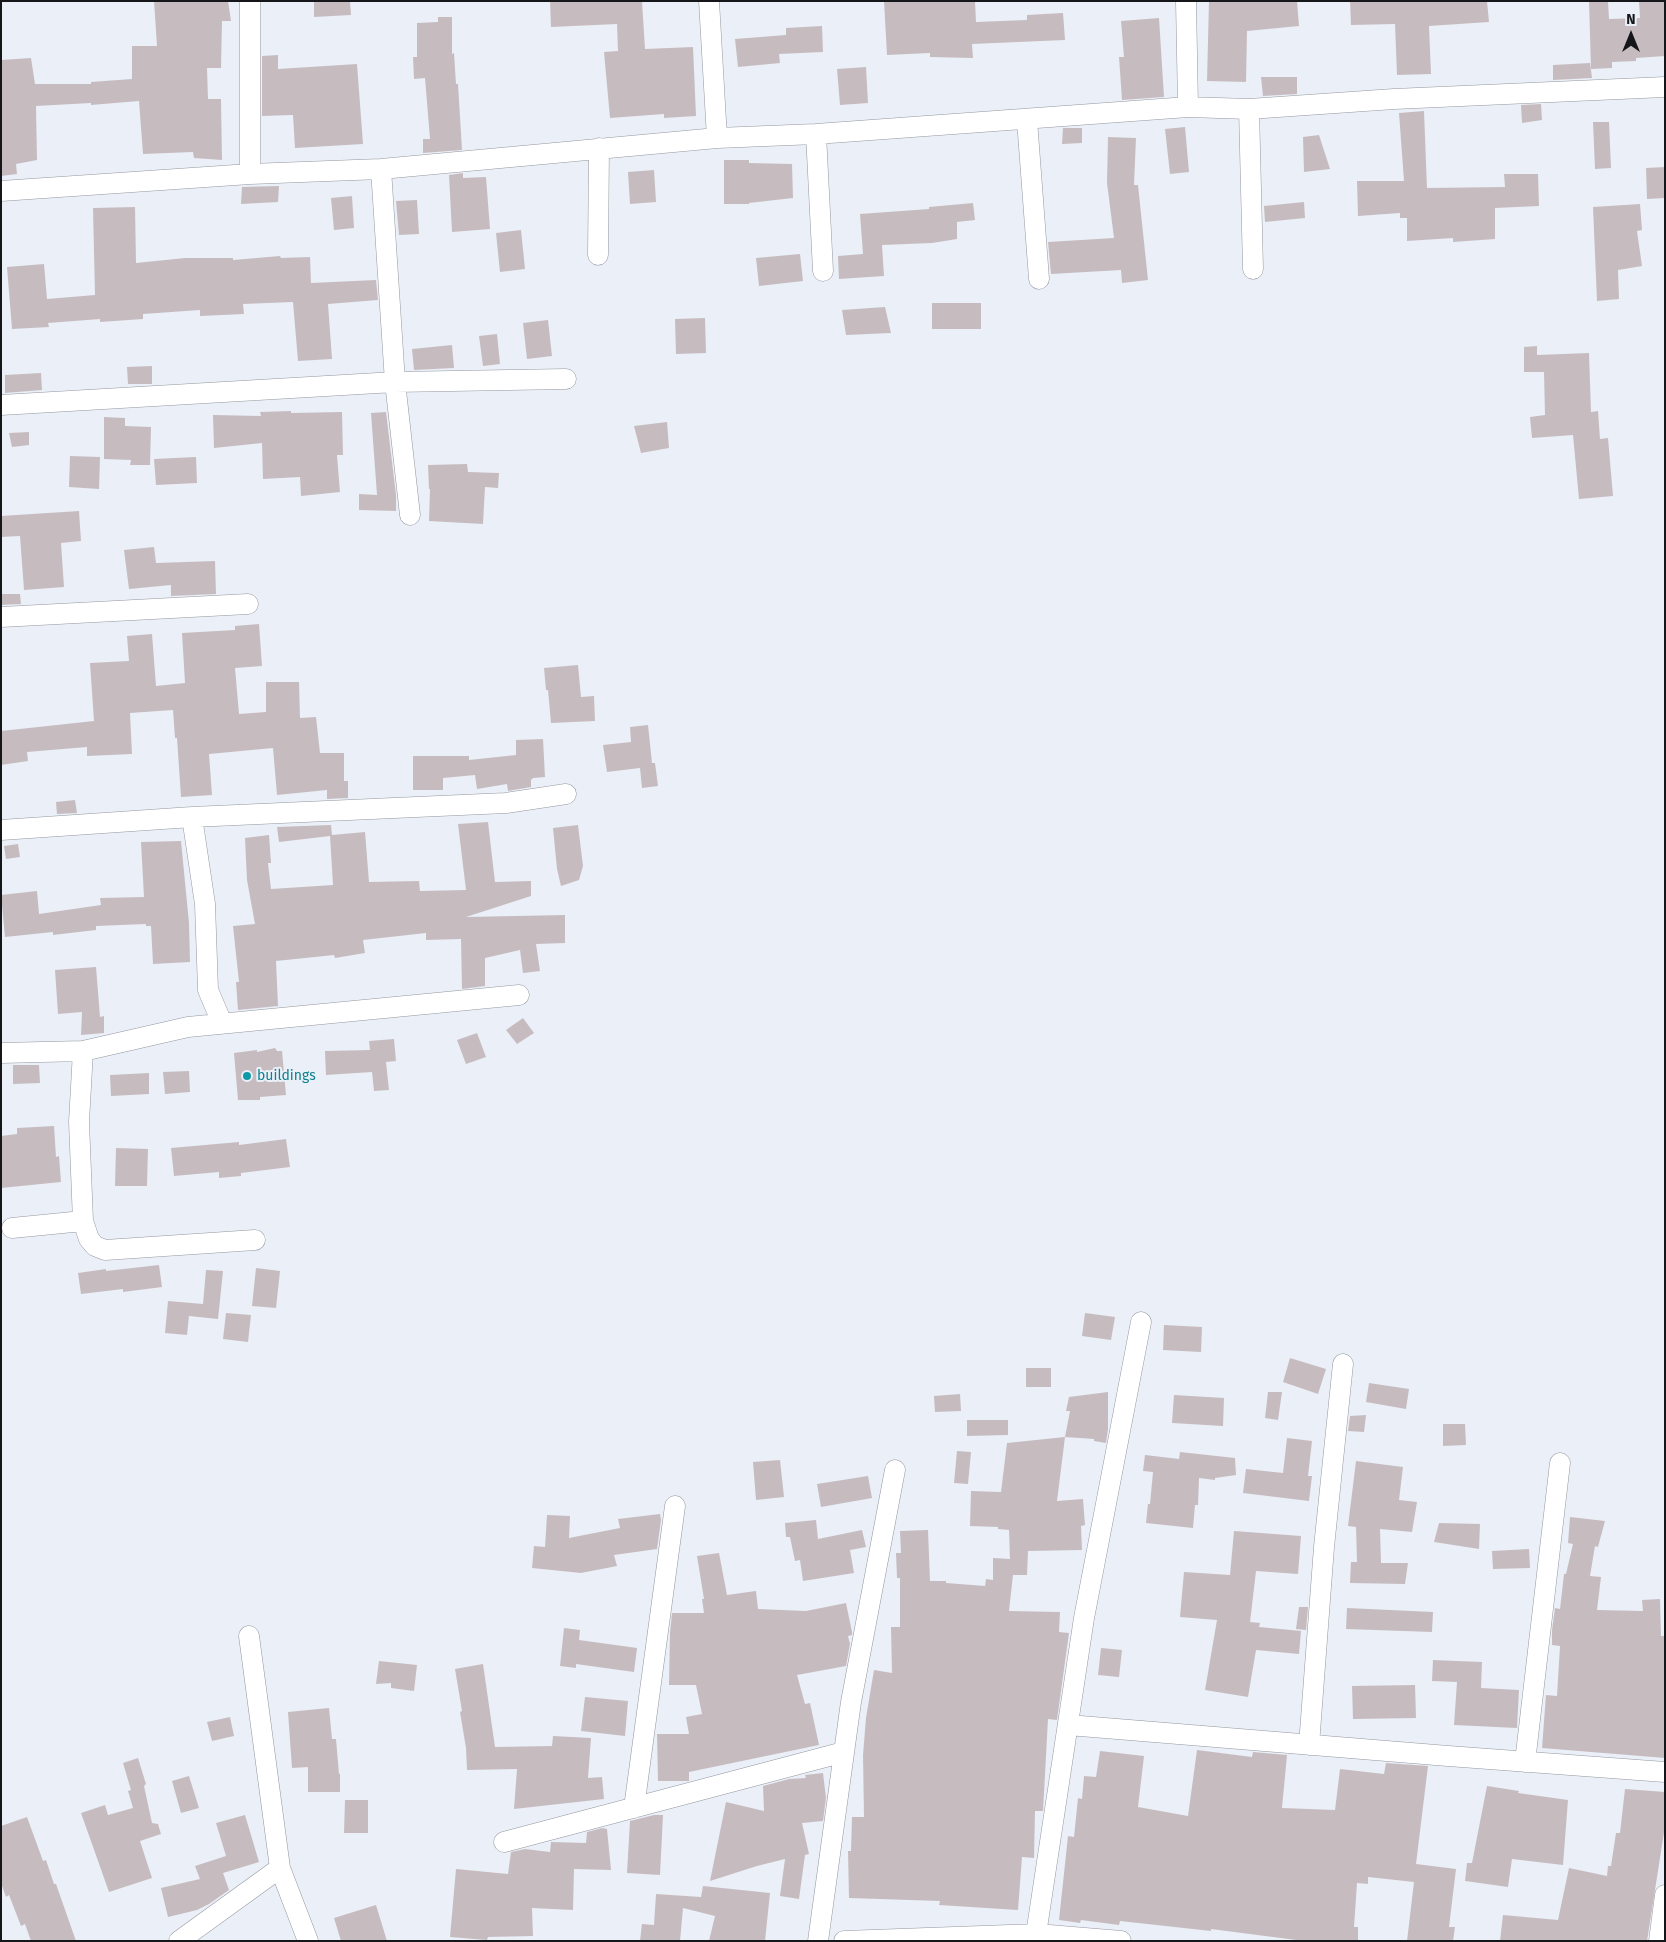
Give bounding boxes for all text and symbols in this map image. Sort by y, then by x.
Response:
north arrow [1606,10,1656,60]
text: N [1626,11,1636,28]
place label: buildings [257,1068,316,1084]
marker: buildings [241,1070,253,1082]

